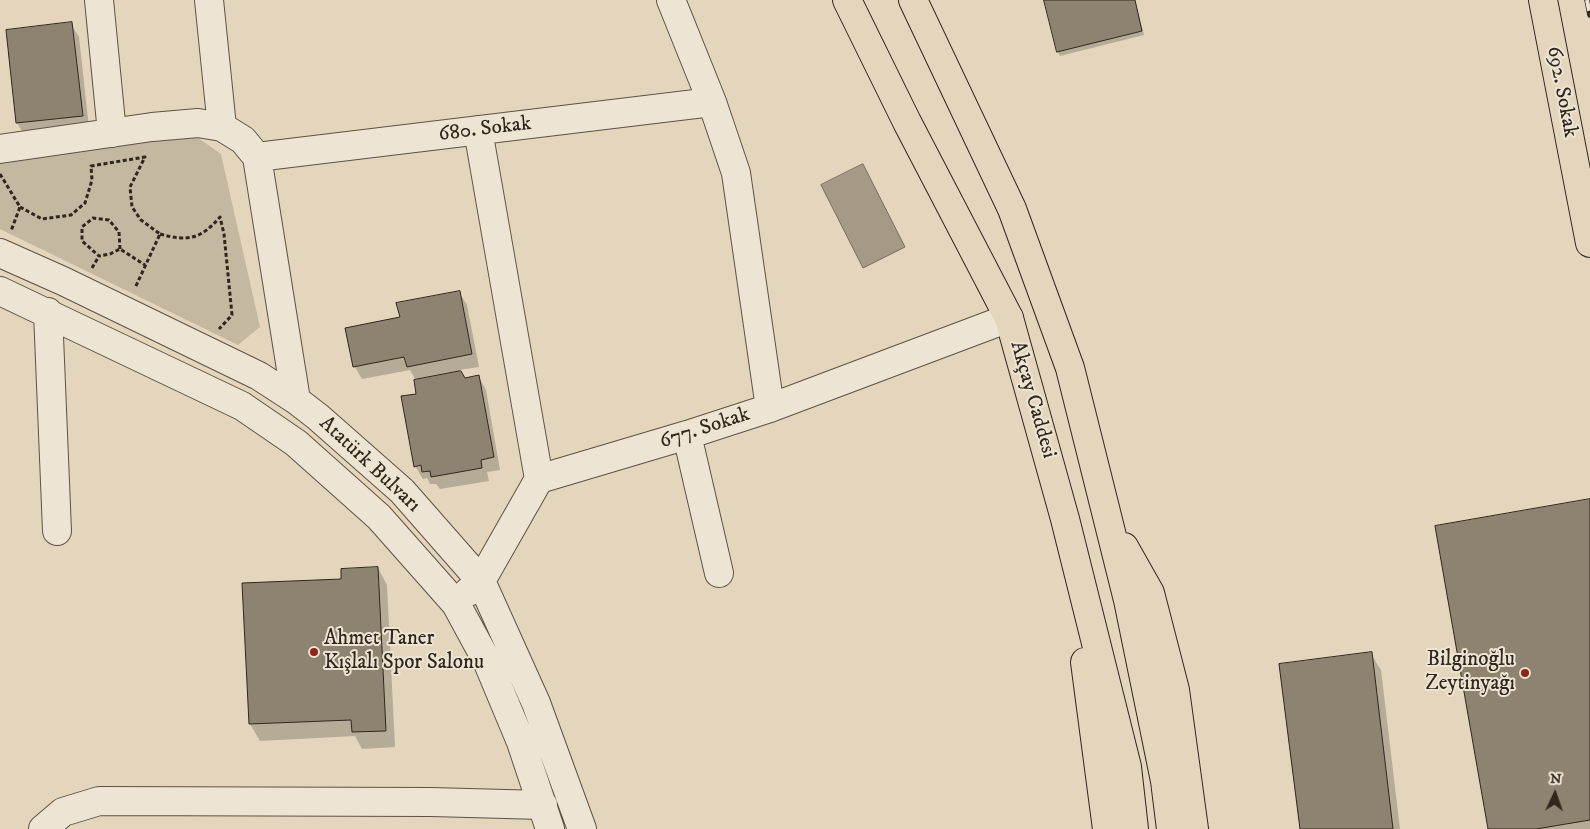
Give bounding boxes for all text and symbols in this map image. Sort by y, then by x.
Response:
street label: 692. Sokak [1540,44,1582,140]
street label: 680. Sokak [437,112,533,148]
street label: Akçay Caddesi [1003,338,1061,462]
street label: 677. Sokak [657,403,753,455]
street label: Atatürk Bulvarı [313,412,425,518]
place label: Ahmet Taner Kışlalı Spor Salonu [324,627,484,677]
marker: Ahmet Taner Kışlalı Spor Salonu [308,646,320,658]
place label: Bilginoğlu Zeytinyağı [1425,648,1515,698]
marker: Bilginoğlu Zeytinyağı [1519,667,1531,679]
north arrow [1530,769,1580,819]
text: N [1550,770,1562,788]

